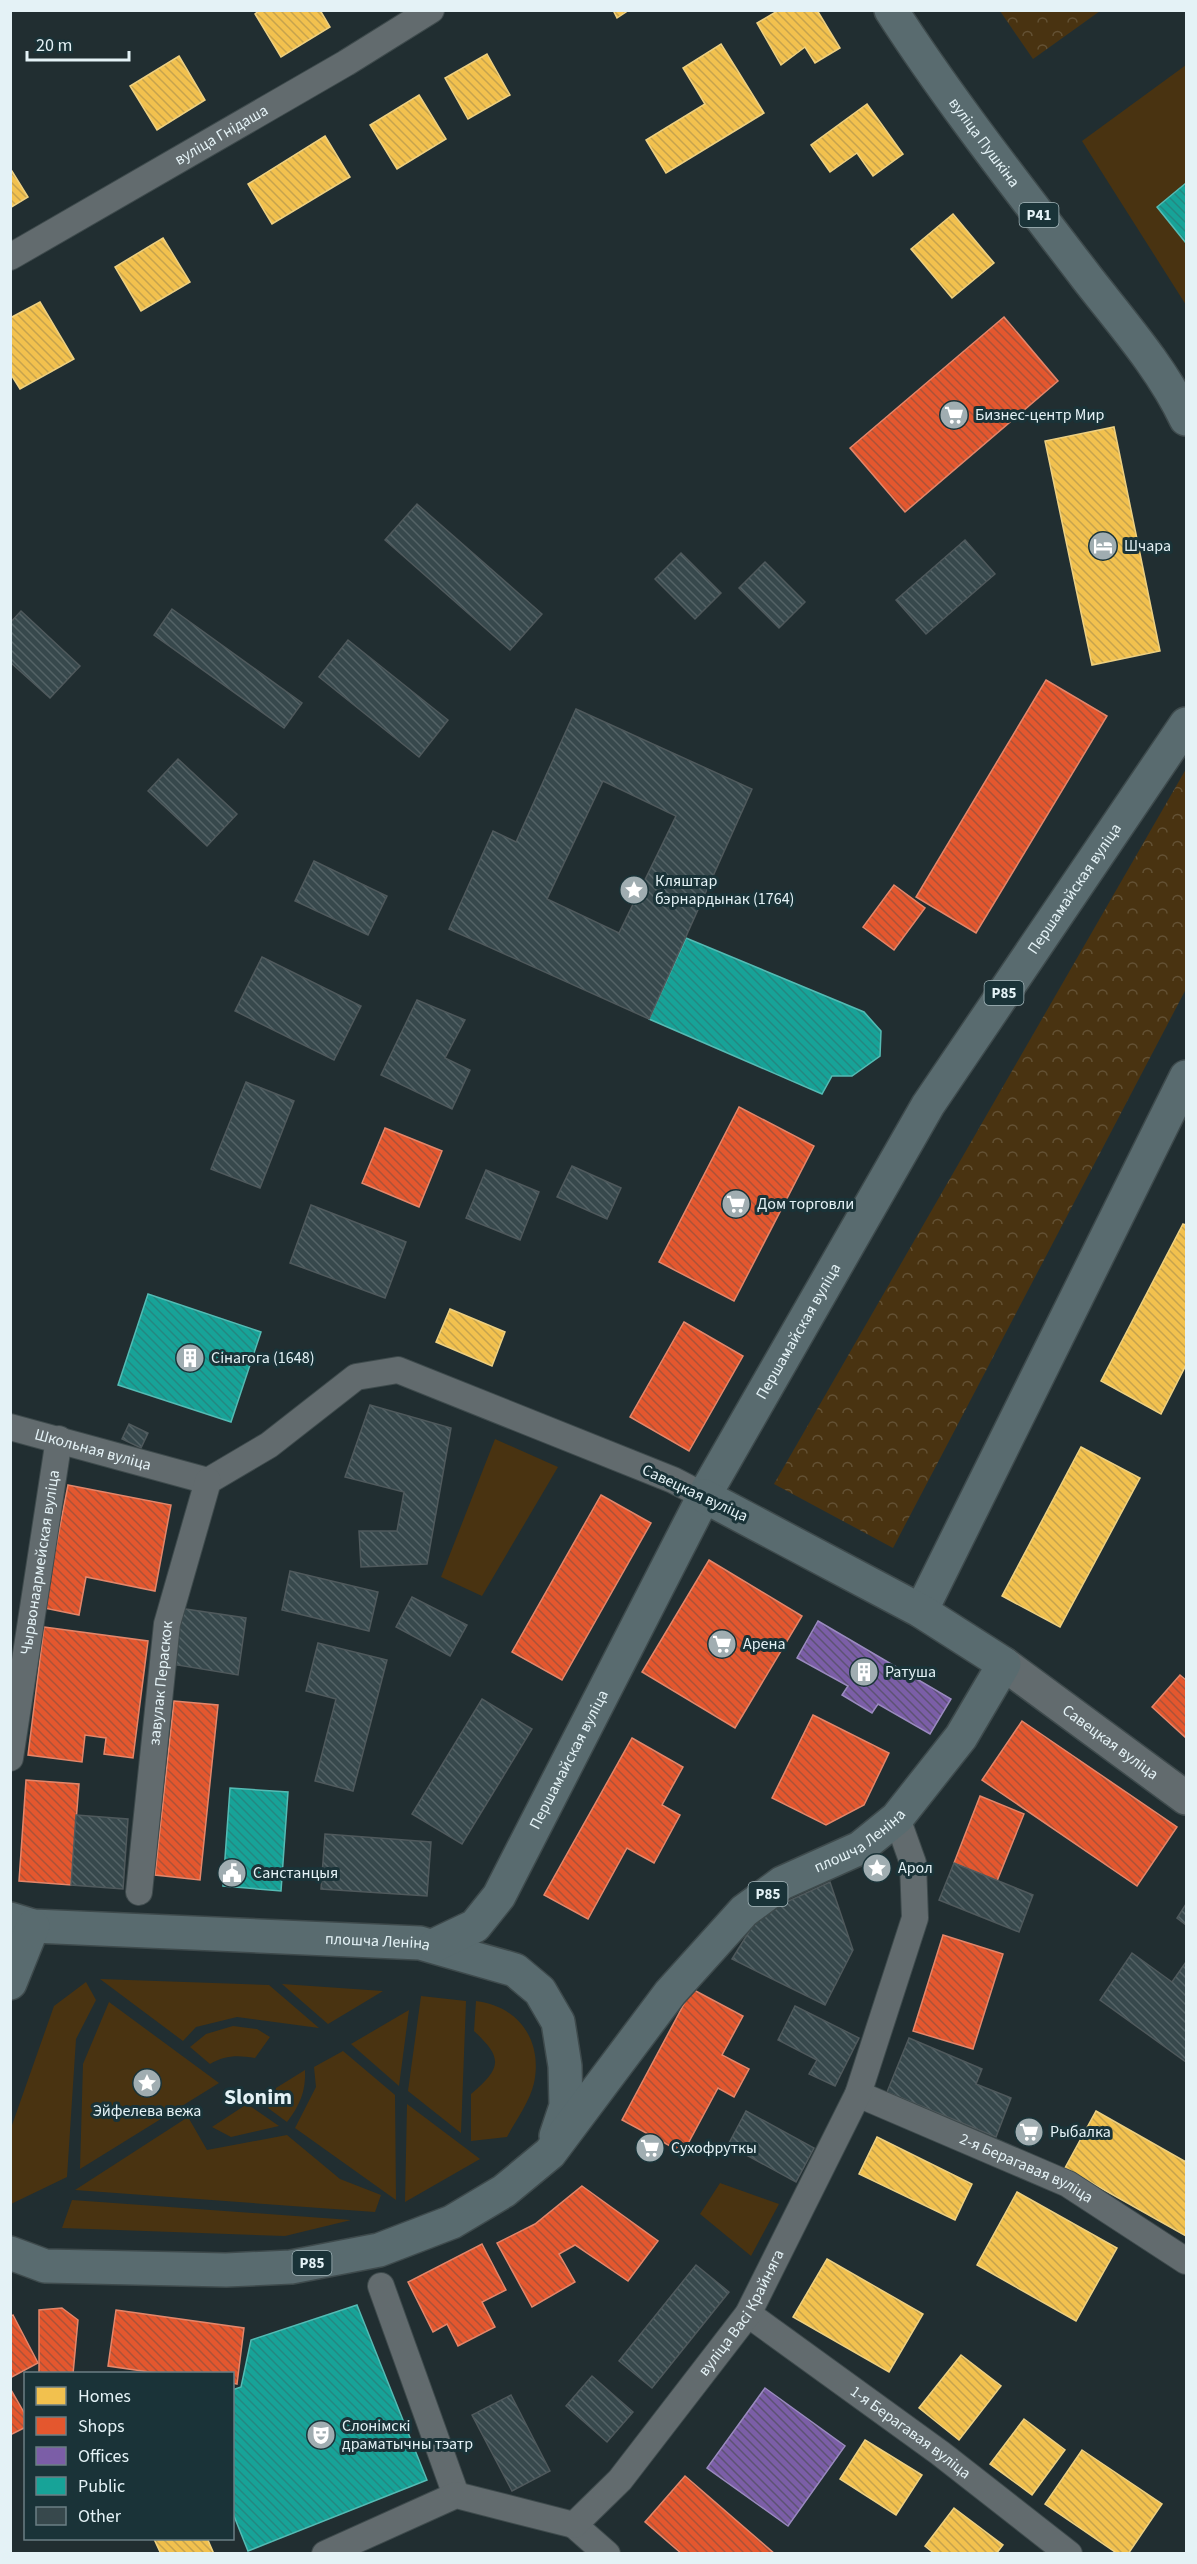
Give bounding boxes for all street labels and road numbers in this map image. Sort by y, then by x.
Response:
street label: вуліца Пушкіна [943,93,1025,192]
street label: вуліца Гнідаша [170,99,272,171]
road number: Р41 [1020,203,1058,227]
street label: Першамайская вуліца [1022,819,1127,959]
road number: Р85 [984,981,1024,1005]
street label: Першамайская вуліца [751,1259,846,1404]
street label: Школьная вуліца [32,1423,154,1476]
street label: Савецкая вуліца [639,1459,751,1527]
street label: Чырвонаармейская вуліца [15,1468,65,1656]
street label: завулак Пераскок [143,1620,178,1746]
street label: Першамайская вуліца [524,1686,614,1833]
street label: Савецкая вуліца [1058,1699,1163,1785]
street label: плошча Леніна [810,1804,911,1878]
road number: Р85 [748,1882,788,1906]
street label: плошча Леніна [324,1928,433,1956]
street label: 2-я Берагавая вуліца [956,2128,1097,2209]
street label: вуліца Васі Крайняга [693,2246,790,2381]
road number: Р85 [292,2251,332,2275]
street label: 1-я Берагавая вуліца [846,2380,975,2484]

